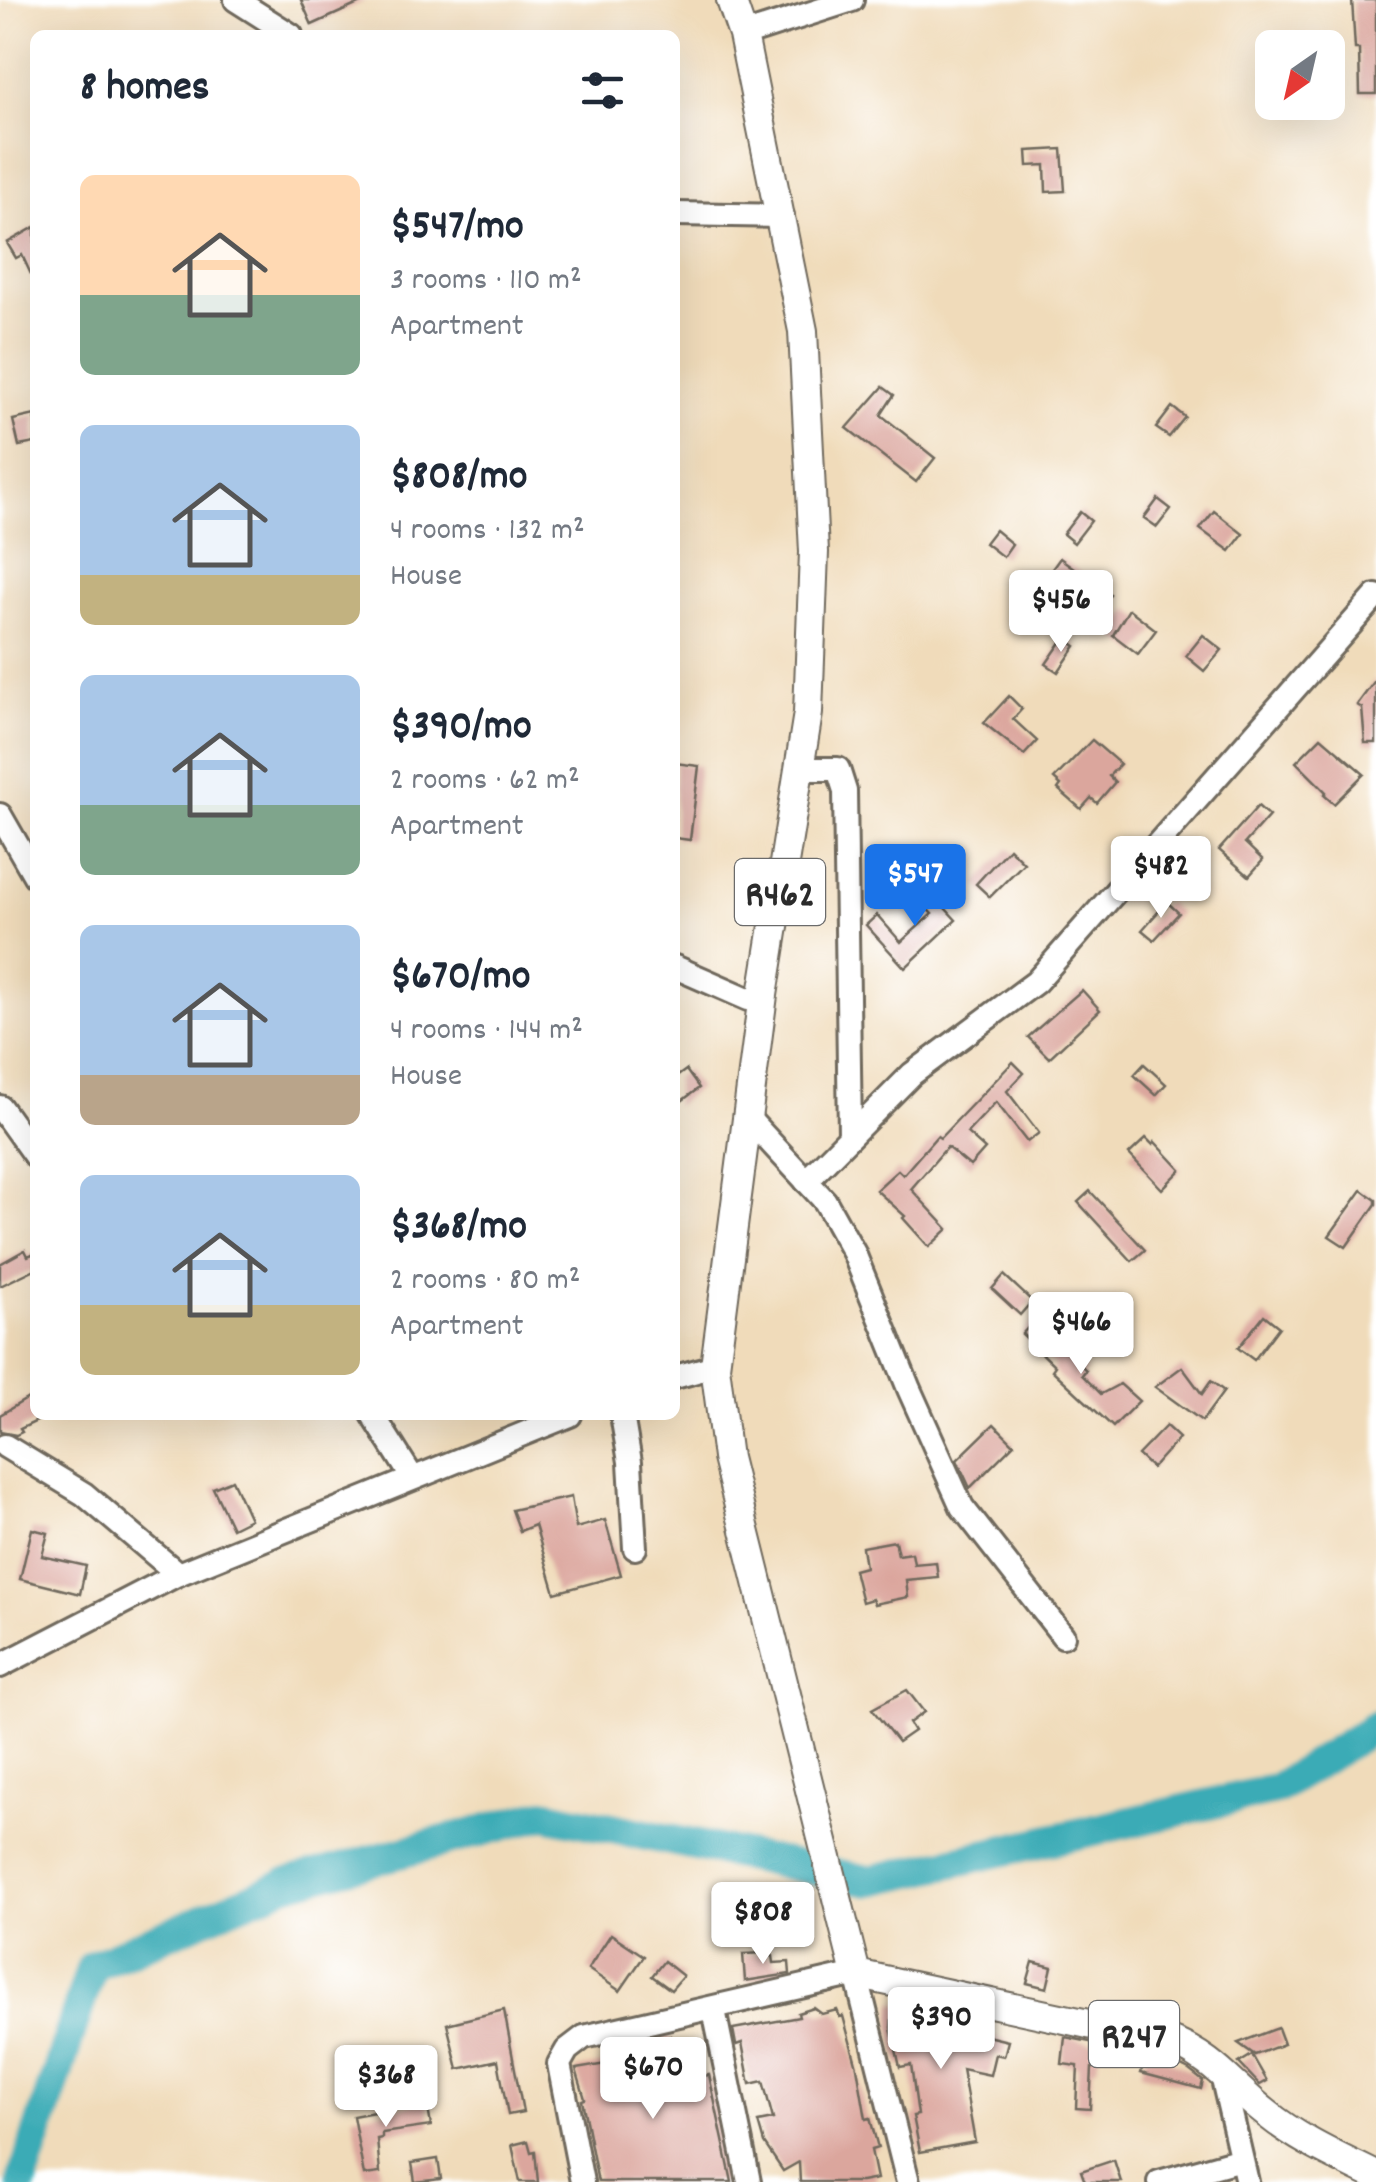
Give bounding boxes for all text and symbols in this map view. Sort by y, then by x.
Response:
north arrow [1255,30,1345,120]
map controls [1255,30,1345,120]
text: 8 homes [80,60,209,120]
icon: filters [575,63,630,118]
text: $547/mo [390,199,524,259]
icon: home [160,215,280,335]
text: 3 rooms · 110 m² [390,259,582,305]
text: Apartment [390,305,524,351]
text: $808/mo [390,449,527,509]
icon: home [160,465,280,585]
text: 4 rooms · 132 m² [390,509,585,555]
text: House [390,555,462,601]
pin: $456 [1002,570,1120,655]
text: $456 [1031,579,1091,625]
text: $390/mo [390,699,532,759]
icon: home [160,715,280,835]
text: 2 rooms · 62 m² [390,759,580,805]
text: Apartment [390,805,524,851]
pin: $482 [1102,836,1220,921]
pin: $547 [856,844,974,929]
text: $482 [1133,845,1189,891]
text: $547 [887,853,943,899]
road number: R462 [735,859,825,925]
text: $670/mo [390,949,530,1009]
icon: home [160,965,280,1085]
text: 4 rooms · 144 m² [390,1009,583,1055]
text: House [390,1055,462,1101]
text: $368/mo [390,1199,527,1259]
icon: home [160,1215,280,1335]
text: 2 rooms · 80 m² [390,1259,580,1305]
pin: $466 [1022,1292,1140,1377]
text: $466 [1051,1301,1111,1347]
text: Apartment [390,1305,524,1351]
pin: $808 [704,1882,822,1967]
text: $808 [733,1891,793,1937]
pin: $390 [882,1987,1000,2072]
text: $390 [910,1996,972,2042]
road number: R247 [1089,2001,1179,2067]
pin: $670 [594,2037,712,2122]
pin: $368 [327,2045,445,2130]
text: $670 [622,2046,684,2092]
text: $368 [357,2054,415,2100]

